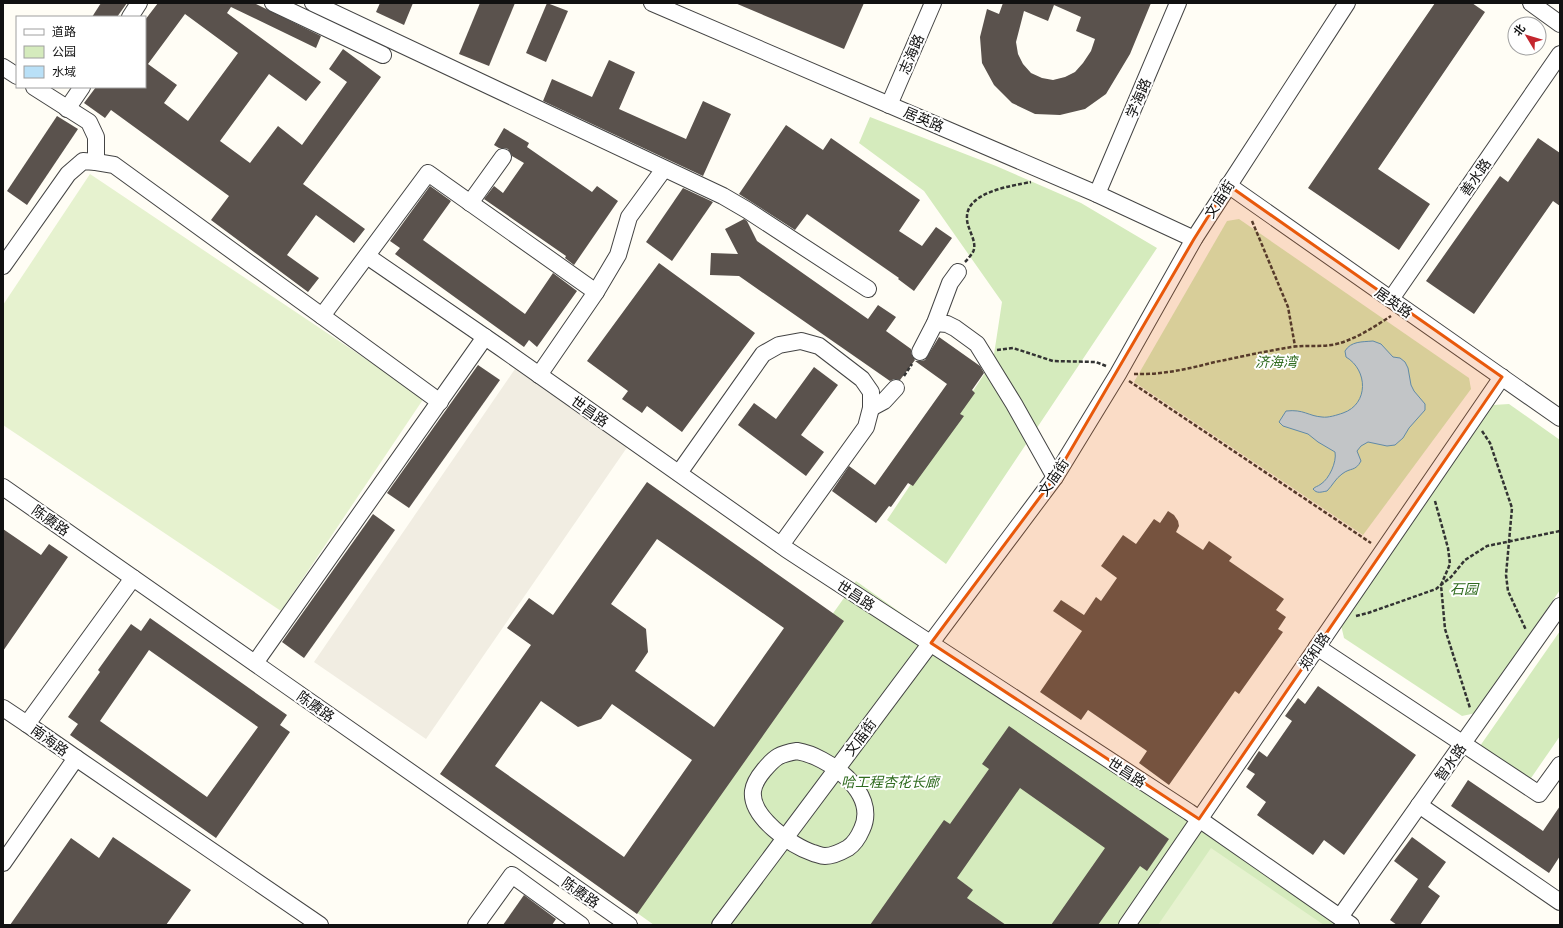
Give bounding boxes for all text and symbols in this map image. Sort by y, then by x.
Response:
legend [16,16,146,88]
north arrow [1507,16,1547,56]
text: 北 [1509,21,1528,38]
text: 道路 [52,23,76,40]
street label: 志海路 [894,31,928,77]
text: 公园 [52,43,76,60]
text: 水域 [52,63,76,80]
street label: 学海路 [1121,75,1155,121]
street label: 居英路 [901,102,947,136]
street label: 善水路 [1455,154,1495,200]
street label: 文庙街 [1200,176,1238,222]
street label: 居英路 [1371,282,1417,322]
park label: 济海湾 [1255,352,1299,371]
street label: 世昌路 [567,391,613,431]
street label: 文庙街 [1033,454,1073,500]
street label: 陈赓路 [28,500,74,540]
street label: 世昌路 [833,576,879,614]
park label: 石园 [1450,579,1480,598]
street label: 郑和路 [1294,628,1334,674]
street label: 陈赓路 [293,686,339,726]
street label: 文庙街 [840,715,880,759]
street label: 南海路 [27,720,73,760]
street label: 智水路 [1430,739,1470,785]
street label: 世昌路 [1104,753,1150,791]
park label: 哈工程杏花长廊 [841,772,941,791]
street label: 陈赓路 [558,872,604,912]

